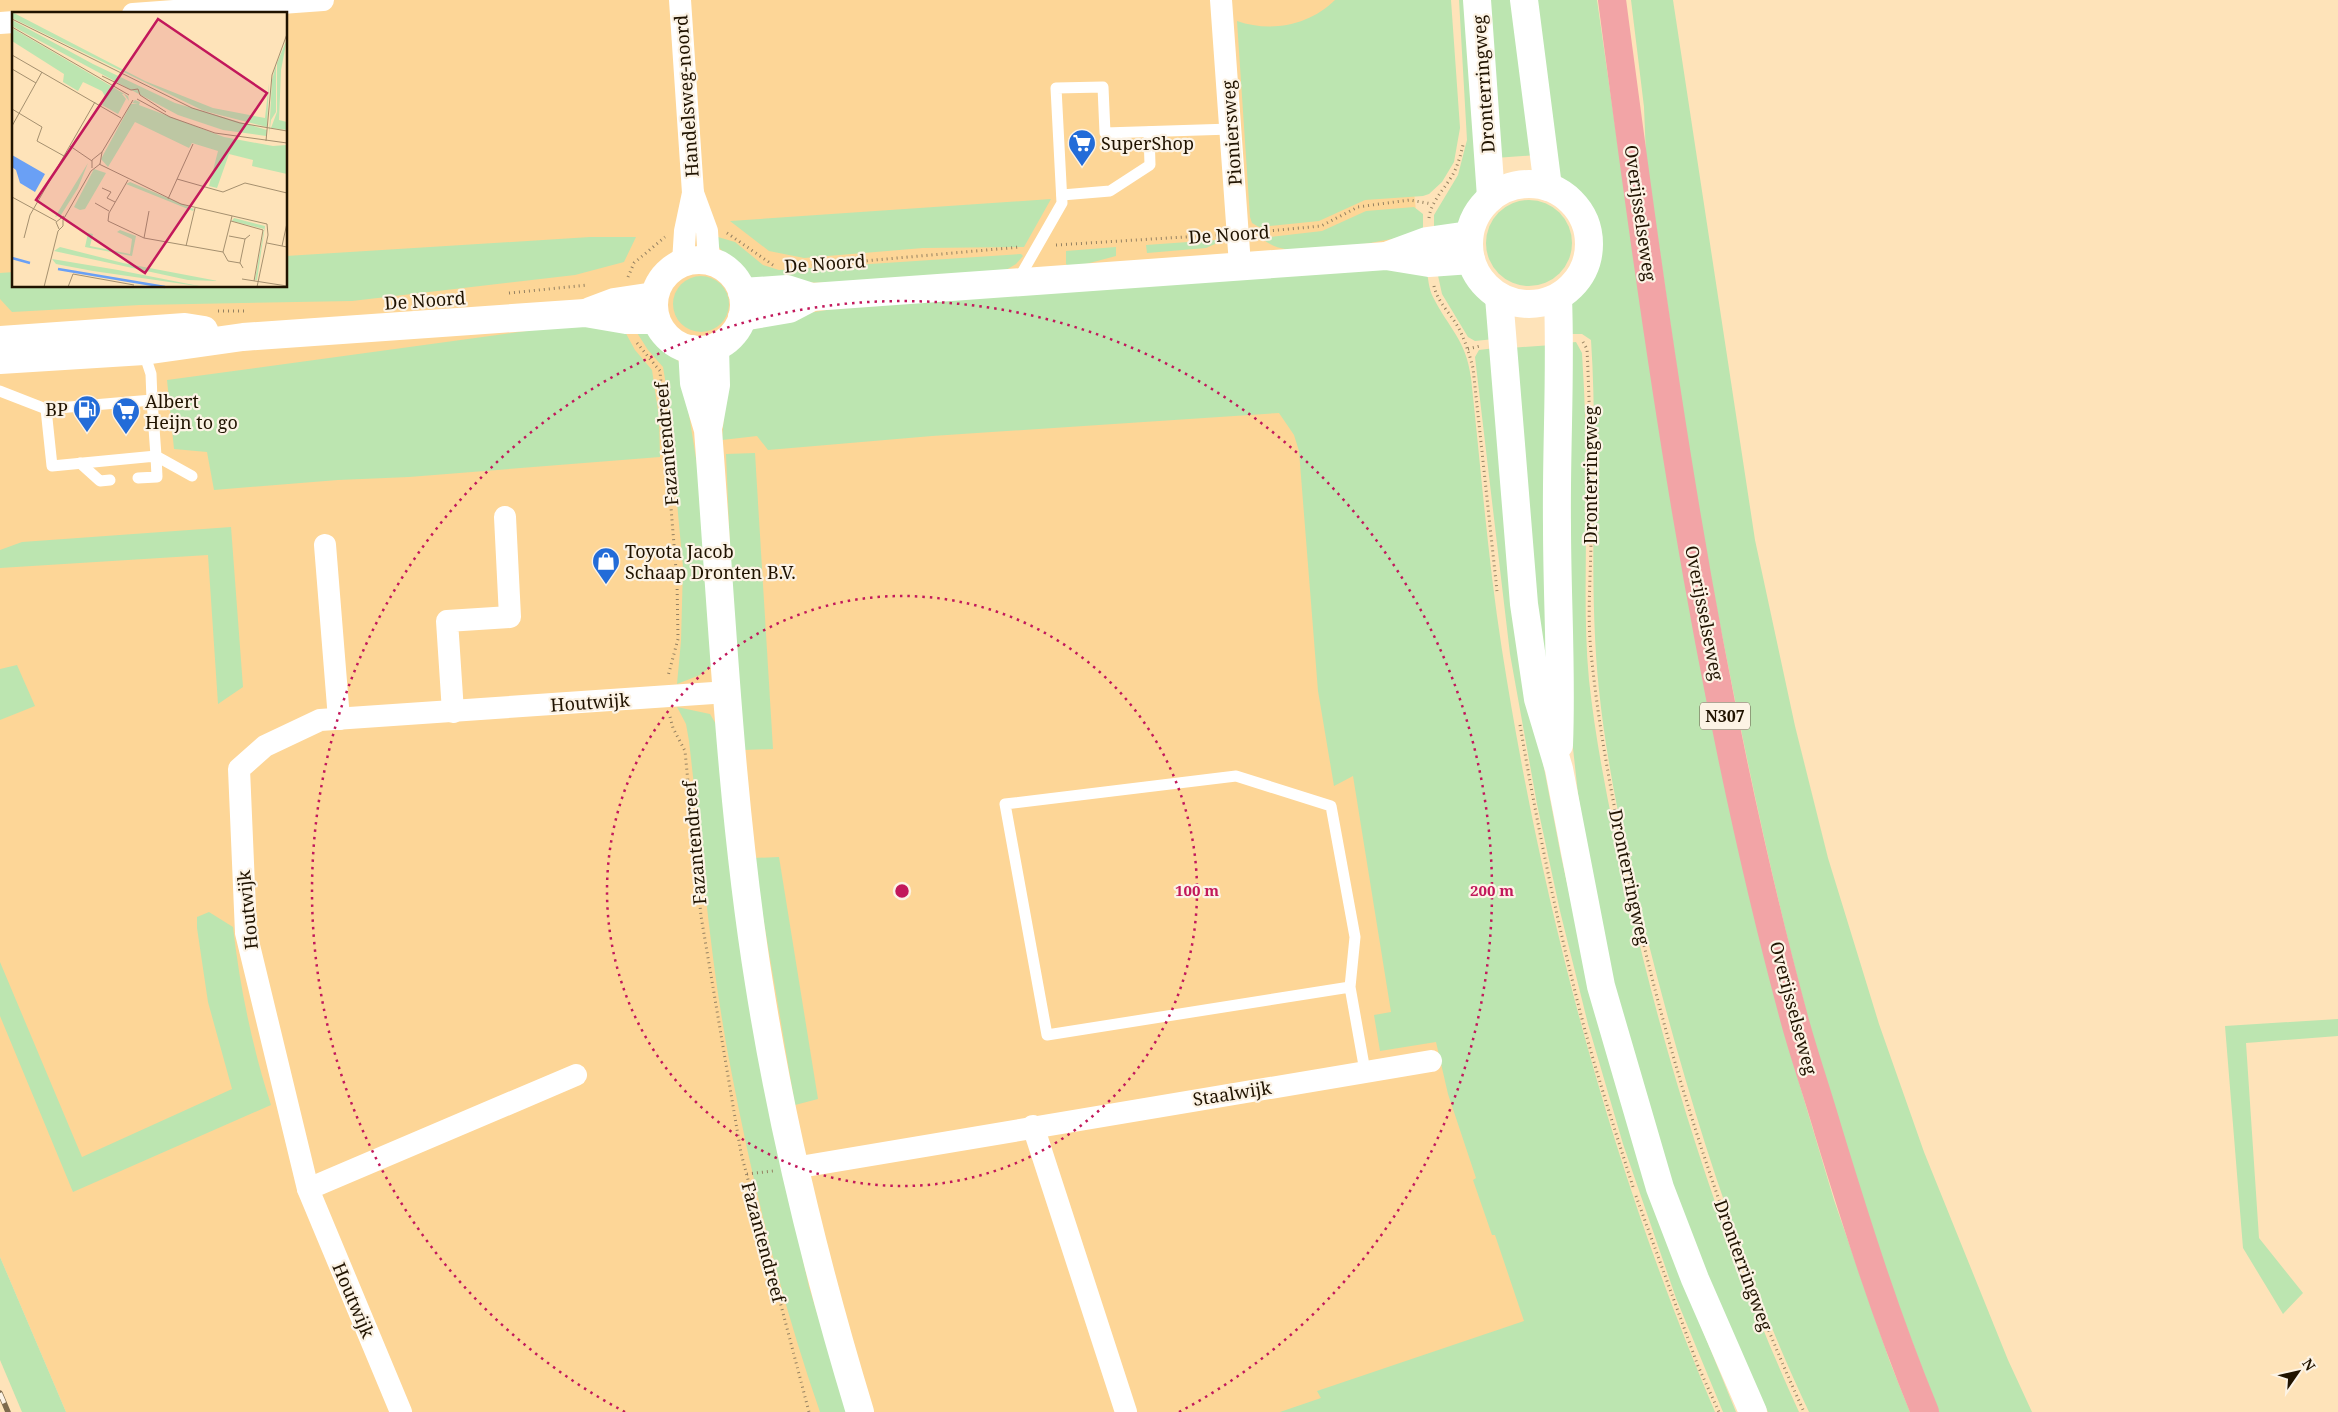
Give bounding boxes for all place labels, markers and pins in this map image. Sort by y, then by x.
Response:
supermarket icon: SuperShop [1067,128,1097,167]
place label: SuperShop [1101,131,1194,155]
place label: Albert Heijn to go [145,389,238,434]
fuel station icon: BP [72,394,102,433]
supermarket icon: Albert Heijn to go [111,396,141,435]
place label: BP [45,397,68,421]
place label: Toyota Jacob Schaap Dronten B.V. [625,539,796,584]
shop icon: Toyota Jacob Schaap Dronten B.V. [591,546,621,585]
centre of rings [893,882,911,900]

